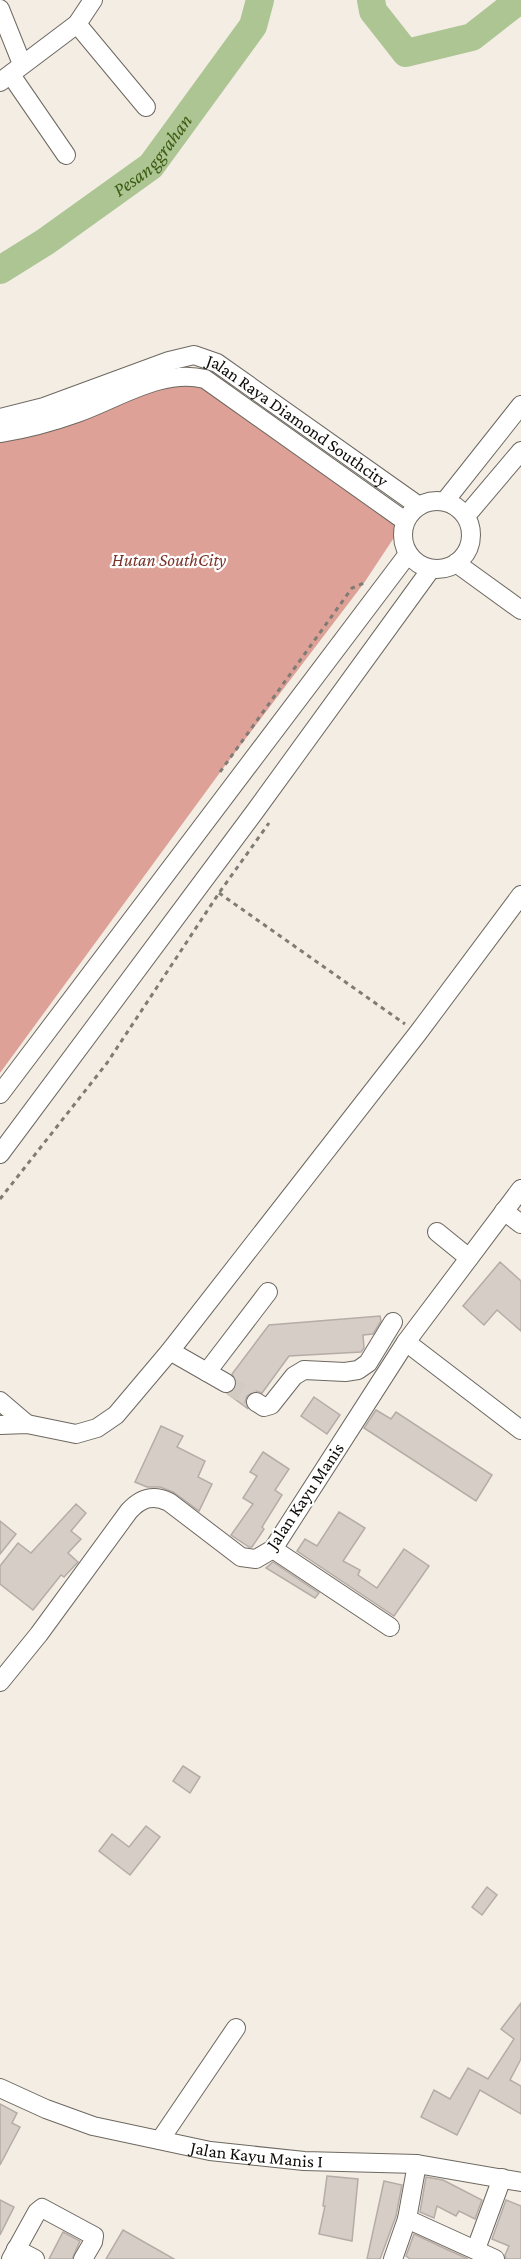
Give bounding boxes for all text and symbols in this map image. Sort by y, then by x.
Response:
water label: Pesanggrahan [109,110,196,201]
street label: Jalan Raya Diamond Southcity [202,349,392,491]
park label: Hutan SouthCity [112,550,227,570]
street label: Jalan Kayu Manis [261,1439,348,1555]
street label: Jalan Kayu Manis I [187,2137,323,2171]

